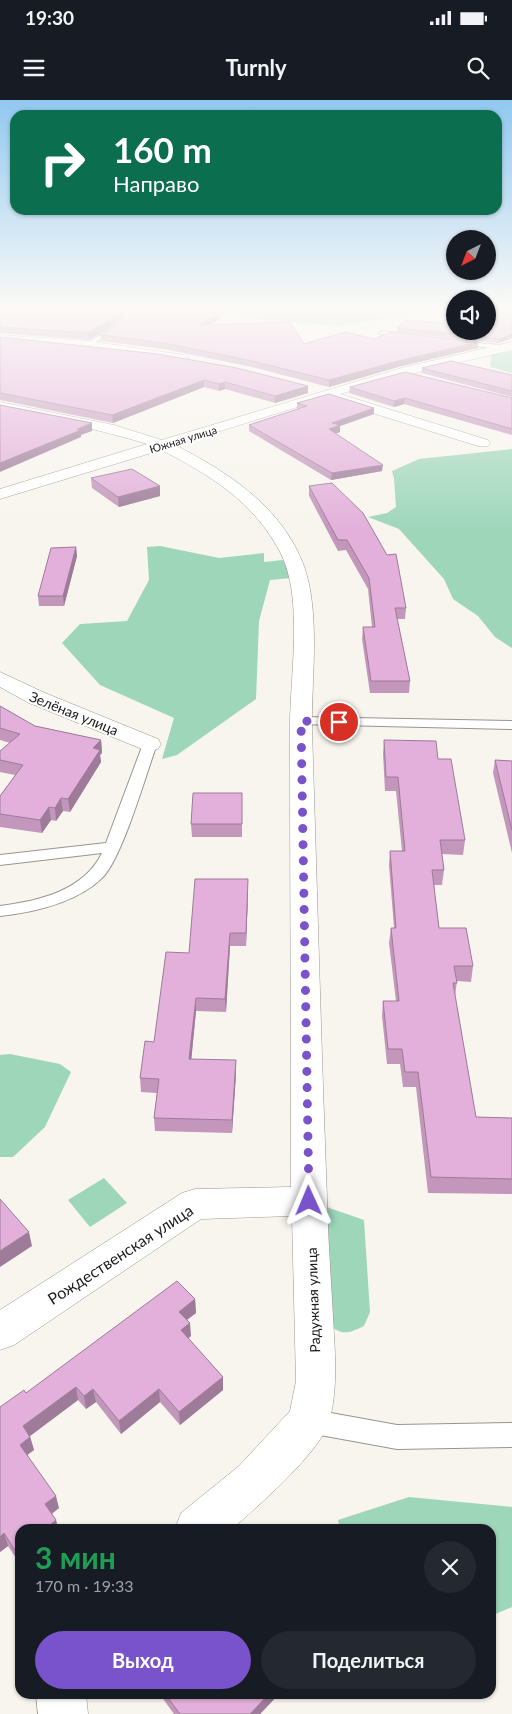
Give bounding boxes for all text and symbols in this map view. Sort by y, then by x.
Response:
text: 19:30 [25,6,74,29]
icon: menu [20,54,48,82]
text: Turnly [225,54,287,81]
icon: search [464,54,492,82]
text: 160 m [113,128,212,170]
icon: right [30,130,95,195]
text: Направо [113,170,199,197]
north arrow [446,230,496,280]
map controls [446,230,496,340]
button: sound [446,290,496,340]
street label: Южная улица [148,423,218,455]
street label: Зелёная улица [27,687,121,739]
pin [318,701,360,743]
icon: arrive [325,708,353,736]
position arrow [282,1174,334,1226]
street label: Рождественская улица [44,1200,196,1308]
street label: Радужная улица [303,1247,323,1353]
text: 3 мин [35,1539,116,1575]
button: close [424,1541,476,1593]
text: 170 m · 19:33 [35,1576,134,1595]
button: Выход [35,1631,251,1689]
button: Поделиться [261,1631,476,1689]

